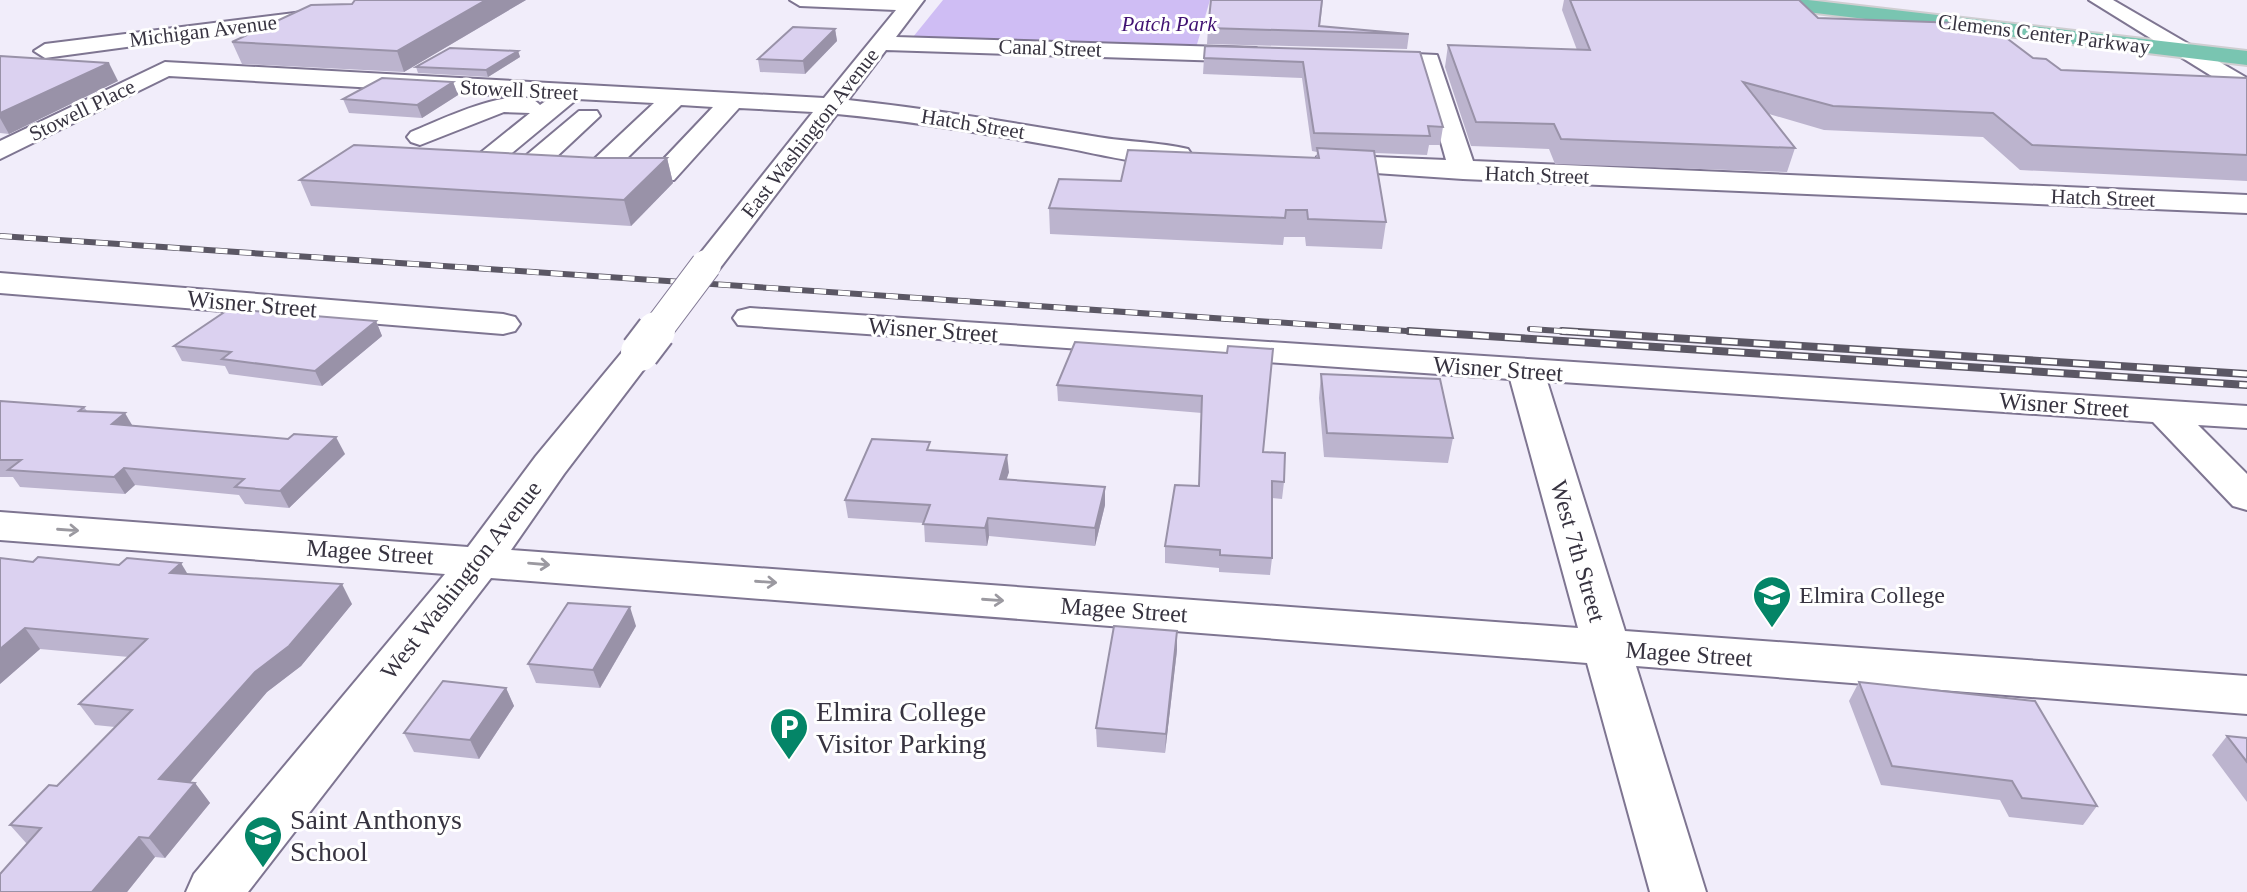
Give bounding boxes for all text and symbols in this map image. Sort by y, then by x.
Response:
street label: Clemens Center Parkway [1937,9,2152,59]
street label: Michigan Avenue [128,10,278,52]
park label: Patch Park [1120,12,1217,36]
street label: Canal Street [998,34,1102,62]
street label: East Washington Avenue [736,43,884,223]
street label: Stowell Place [25,74,139,146]
street label: Stowell Street [459,75,579,105]
street label: Hatch Street [920,104,1027,144]
street label: Hatch Street [1484,161,1590,189]
street label: Hatch Street [2050,184,2156,212]
street label: Wisner Street [186,285,318,323]
street label: Wisner Street [867,312,999,348]
street label: Wisner Street [1432,351,1564,387]
street label: Wisner Street [1998,387,2130,423]
street label: West Washington Avenue [375,476,547,684]
street label: West 7th Street [1545,477,1611,625]
one-way arrow [56,524,79,537]
street label: Magee Street [306,535,435,569]
one-way arrow [528,558,550,571]
school or university icon: Elmira College [1751,574,1793,629]
one-way arrow [754,576,777,589]
place label: Elmira College [1799,582,1945,608]
street label: Magee Street [1060,593,1189,627]
one-way arrow [981,594,1004,607]
street label: Magee Street [1625,637,1754,671]
place label: Elmira College Visitor Parking [816,696,986,759]
parking icon: Elmira College Visitor Parking [768,706,810,761]
place label: Saint Anthonys School [290,804,462,867]
school or university icon: Saint Anthonys School [242,814,284,869]

